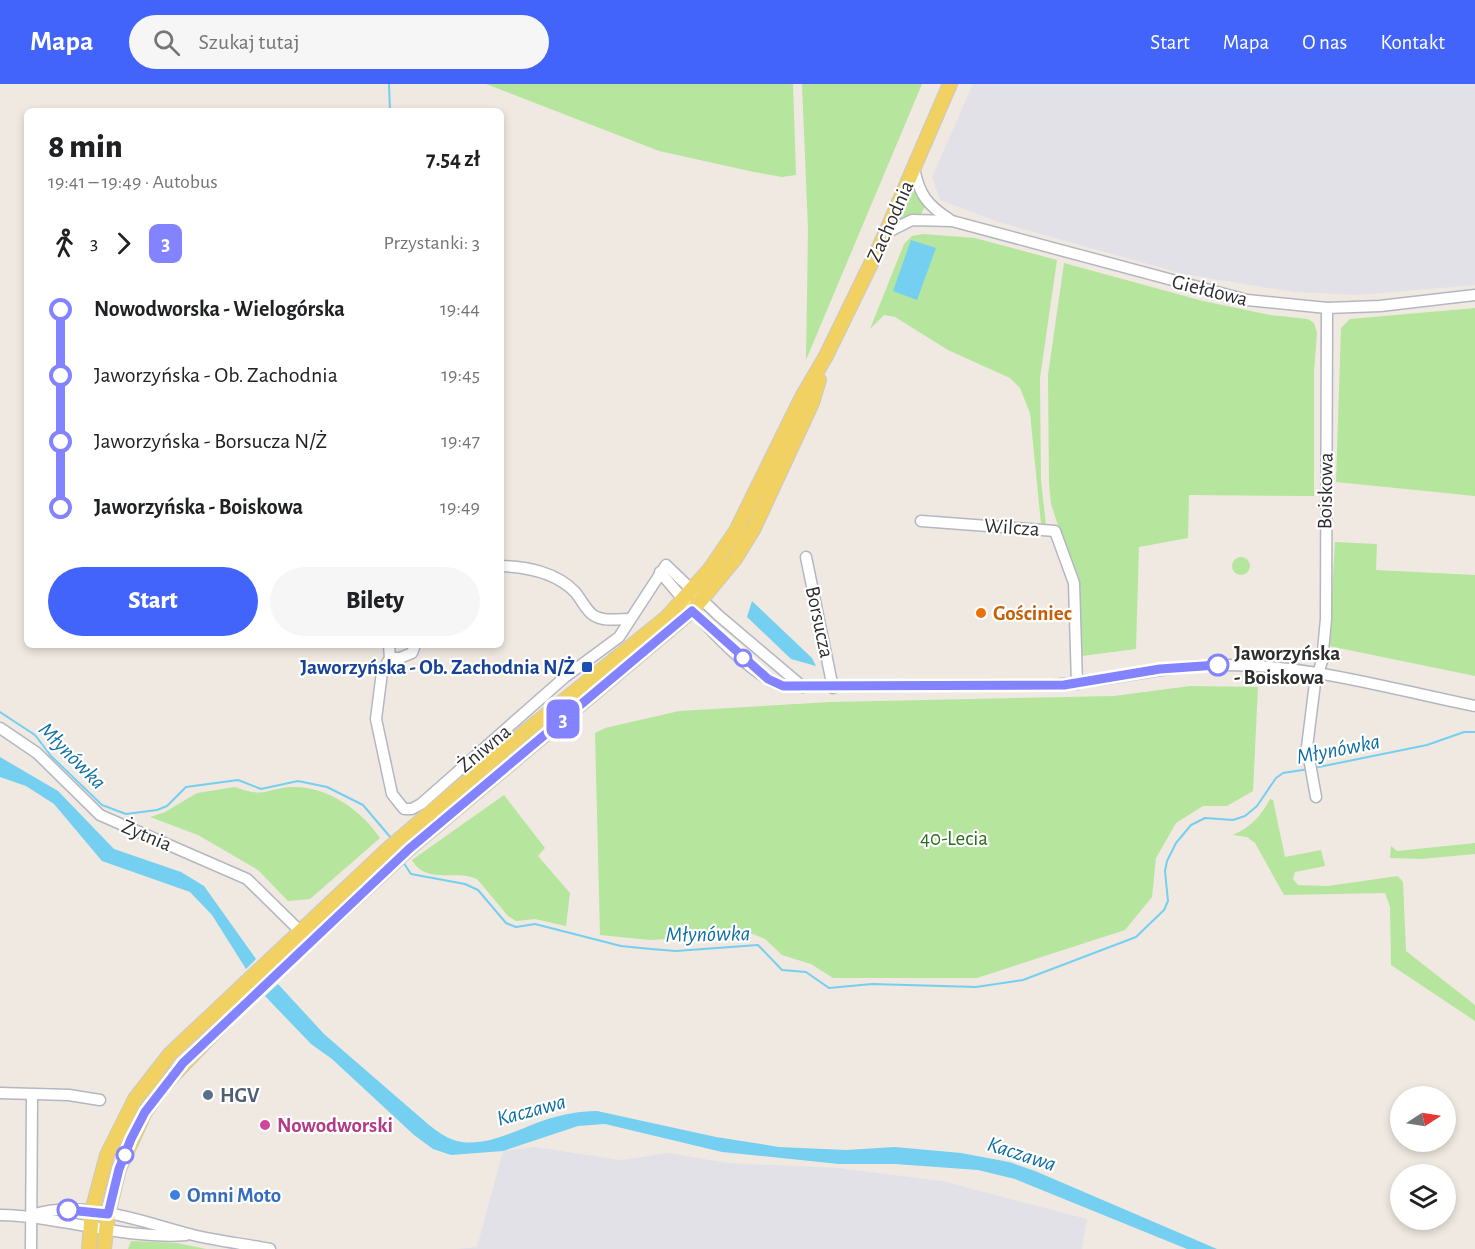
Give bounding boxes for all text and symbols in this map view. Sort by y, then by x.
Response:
search box [129,15,549,69]
icon: search [150,26,183,59]
text: Mapa [30,28,93,56]
text: Szukaj tutaj [198,31,300,53]
text: Start [1150,32,1190,53]
text: Mapa [1223,32,1269,53]
text: O nas [1302,32,1347,53]
text: Kontakt [1380,32,1445,53]
text: 8 min [48,131,123,164]
text: 7.54 zł [426,148,480,170]
text: 19:41 – 19:49 · Autobus [48,172,218,192]
street label: Zachodnia [863,177,918,265]
icon: walk [48,227,81,260]
icon: forward [107,227,140,260]
text: 3 [90,233,98,253]
text: 3 [161,233,170,254]
text: Przystanki: 3 [383,233,480,253]
street label: Giełdowa [1170,271,1250,310]
text: Nowodworska - Wielogórska [94,298,345,320]
text: 19:44 [440,299,480,319]
text: Jaworzyńska - Ob. Zachodnia [94,364,338,386]
text: 19:45 [441,365,480,385]
text: Jaworzyńska - Borsucza N/Ż [94,430,327,452]
text: 19:47 [441,431,480,451]
street label: Boiskowa [1314,452,1337,530]
text: Jaworzyńska - Boiskowa [94,496,303,518]
text: 19:49 [440,497,480,517]
street label: Wilcza [984,515,1041,540]
button: Start [48,567,258,636]
button: Bilety [270,567,480,636]
street label: Borsucza [802,584,837,660]
place label: Gościniec [993,603,1072,624]
marker: Gościniec [974,606,988,620]
place label: Jaworzyńska - Boiskowa [1234,643,1340,688]
unlabelled marker [734,649,752,667]
marker: Jaworzyńska - Boiskowa [1207,654,1229,676]
place label: Jaworzyńska - Ob. Zachodnia N/Ż [300,656,575,678]
marker: Jaworzyńska - Ob. Zachodnia N/Ż [580,660,594,674]
line badge: 3 [544,700,582,738]
text: 3 [558,709,568,730]
water label: Młynówka [35,718,110,793]
street label: Żniwna [453,720,515,776]
water label: Młynówka [1295,730,1382,768]
street label: Żytnia [119,815,175,855]
park label: 40-Lecia [920,828,988,849]
water label: Młynówka [665,922,751,946]
place label: HGV [220,1085,260,1106]
north arrow [1390,1086,1456,1152]
map controls [1390,1086,1456,1230]
marker: HGV [201,1088,215,1102]
water label: Kaczawa [494,1090,568,1130]
place label: Nowodworski [277,1115,393,1136]
marker: Nowodworski [258,1118,272,1132]
water label: Kaczawa [985,1133,1059,1175]
unlabelled marker [116,1146,134,1164]
button: layers [1390,1164,1456,1230]
place label: Omni Moto [187,1185,281,1206]
marker: Omni Moto [168,1188,182,1202]
unlabelled marker [57,1199,79,1221]

